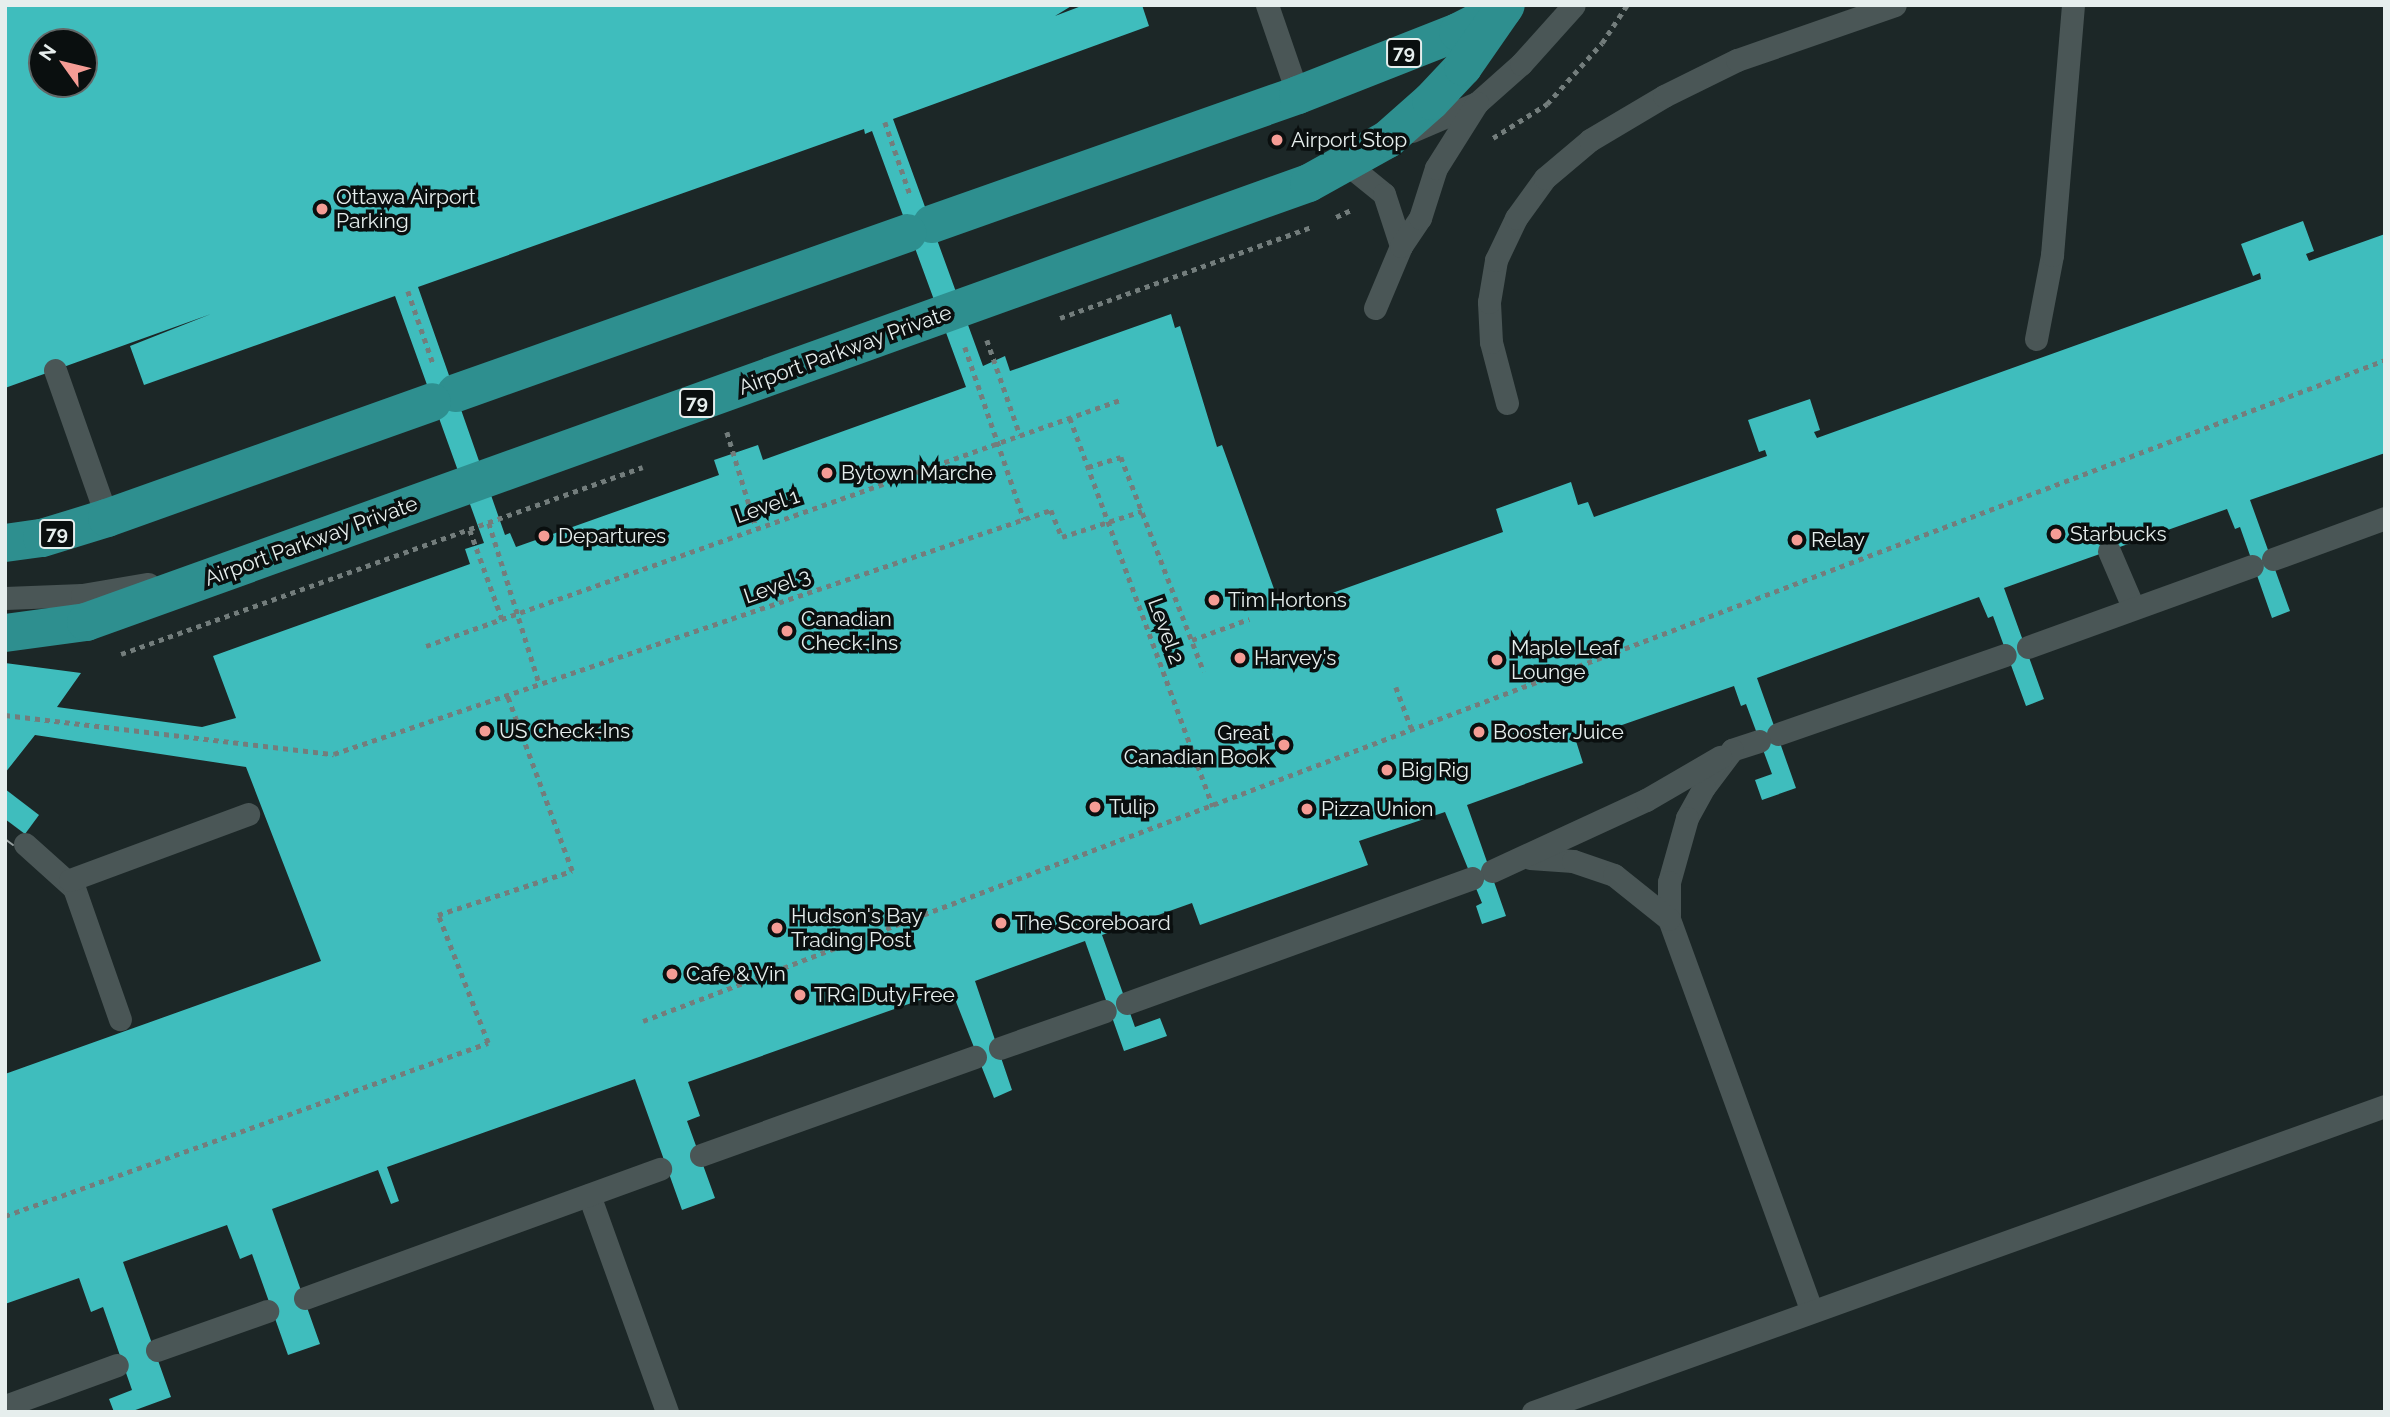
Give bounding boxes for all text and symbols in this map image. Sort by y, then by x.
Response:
north arrow [28,28,98,98]
road number: 79 [1385,38,1423,68]
text: N [34,40,60,65]
place label: Airport Stop [1291,127,1407,153]
marker: Airport Stop [1269,132,1285,148]
place label: Ottawa Airport Parking [336,184,477,234]
marker: Ottawa Airport Parking [314,201,330,217]
street label: Airport Parkway Private [735,300,955,400]
road number: 79 [678,388,716,418]
place label: Bytown Marche [841,460,993,486]
marker: Bytown Marche [819,465,835,481]
street label: Level 1 [731,483,803,529]
street label: Airport Parkway Private [201,491,421,591]
road number: 79 [38,519,76,550]
place label: Starbucks [2070,521,2167,547]
place label: Departures [558,523,666,549]
marker: Starbucks [2048,526,2064,542]
place label: Relay [1811,527,1865,553]
marker: Departures [536,528,552,544]
marker: Relay [1789,532,1805,548]
street label: Level 3 [740,563,814,609]
place label: Tim Hortons [1228,587,1347,613]
marker: Tim Hortons [1206,592,1222,608]
street label: Level 2 [1142,594,1190,668]
place label: Canadian Check-Ins [801,606,898,656]
marker: Canadian Check-Ins [779,623,795,639]
place label: Maple Leaf Lounge [1511,635,1620,685]
place label: Harvey's [1254,645,1337,671]
marker: Harvey's [1232,650,1248,666]
marker: Maple Leaf Lounge [1489,652,1505,668]
place label: US Check-Ins [499,718,630,744]
place label: Booster Juice [1493,719,1625,745]
place label: Great Canadian Book [1124,720,1270,770]
marker: US Check-Ins [477,723,493,739]
marker: Booster Juice [1471,724,1487,740]
marker: Great Canadian Book [1276,737,1292,753]
place label: Big Rig [1401,757,1469,783]
marker: Big Rig [1379,762,1395,778]
place label: Tulip [1109,794,1156,820]
place label: Pizza Union [1321,796,1433,822]
marker: Tulip [1087,799,1103,815]
marker: Pizza Union [1299,801,1315,817]
place label: Hudson's Bay Trading Post [791,903,923,953]
place label: The Scoreboard [1015,910,1171,936]
marker: The Scoreboard [993,915,1009,931]
marker: Hudson's Bay Trading Post [769,920,785,936]
place label: Cafe & Vin [686,961,786,987]
marker: Cafe & Vin [664,966,680,982]
place label: TRG Duty Free [814,982,955,1008]
marker: TRG Duty Free [792,987,808,1003]

